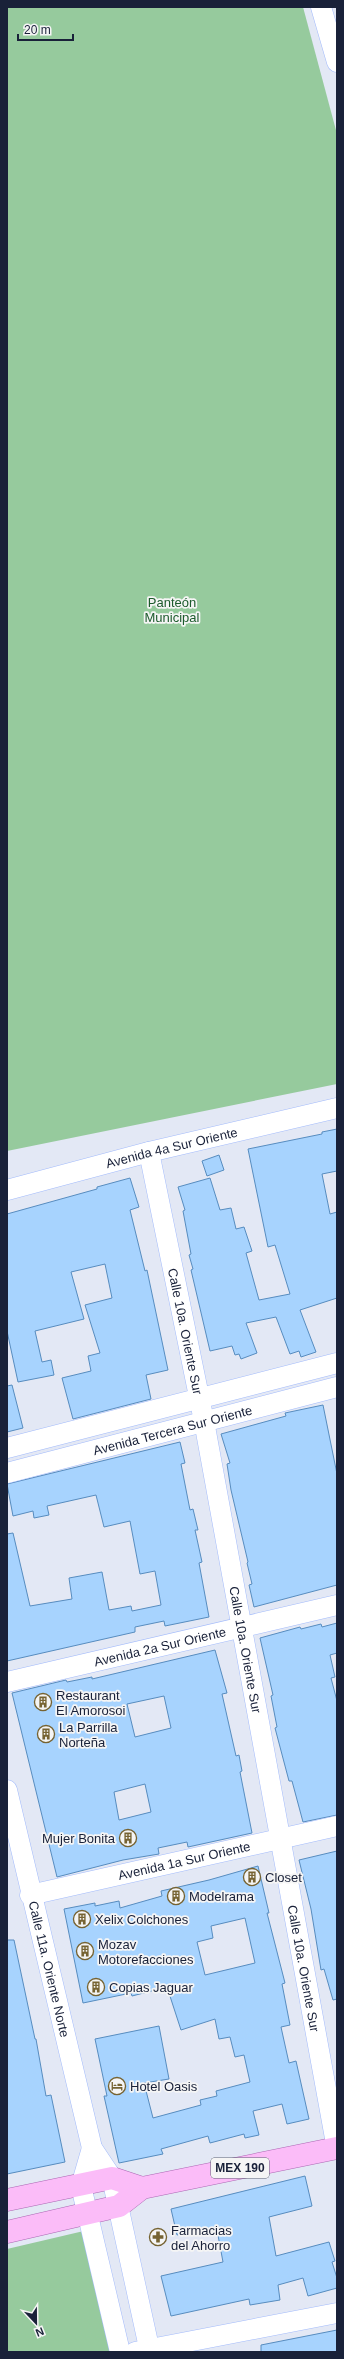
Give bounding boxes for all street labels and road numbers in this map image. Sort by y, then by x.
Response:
street label: Avenida 4a Sur Oriente [104,1125,239,1171]
street label: Calle 10a. Oriente Sur [165,1267,206,1397]
street label: Avenida Tercera Sur Oriente [91,1402,254,1458]
street label: Calle 10a. Oriente Sur [226,1585,264,1715]
street label: Avenida 2a Sur Oriente [93,1624,227,1669]
street label: Avenida 1a Sur Oriente [117,1839,252,1883]
street label: Calle 11a. Oriente Norte [26,1900,72,2039]
street label: Calle 10a. Oriente Sur [285,1904,323,2034]
road number: MEX 190 [211,2158,269,2178]

